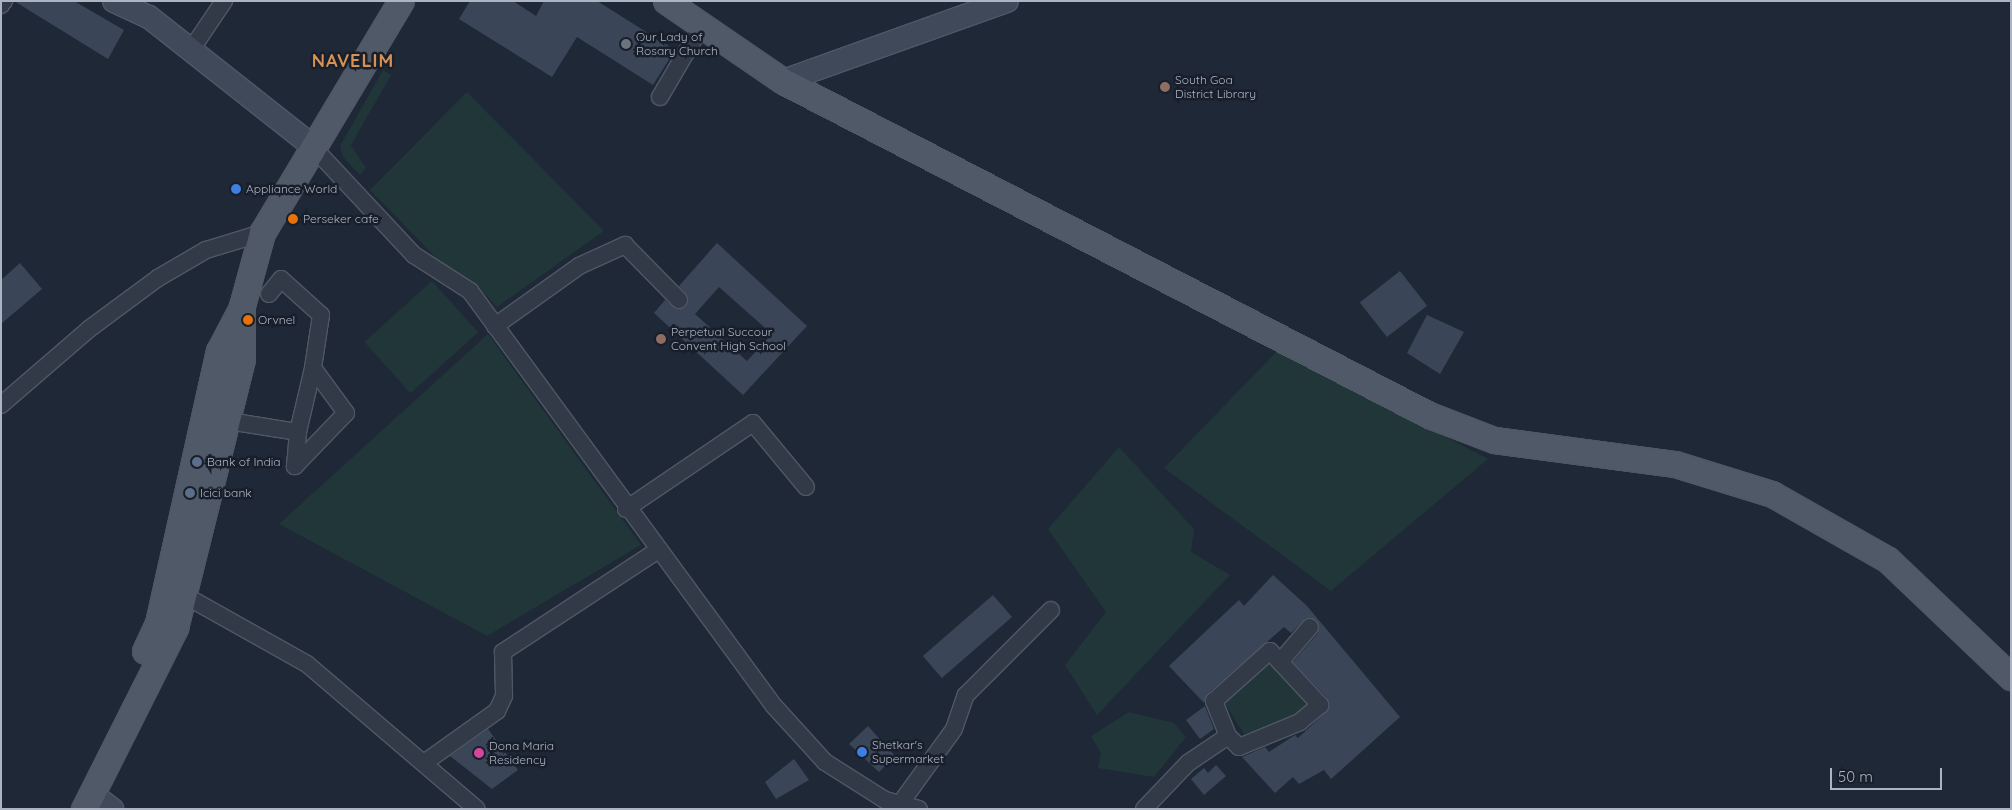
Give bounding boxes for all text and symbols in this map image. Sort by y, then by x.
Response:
place label: Our Lady of Rosary Church [636,30,718,58]
marker: Our Lady of Rosary Church [620,38,632,50]
district label: NAVELIM [311,50,395,72]
place label: South Goa District Library [1175,73,1256,101]
marker: South Goa District Library [1159,81,1171,93]
place label: Appliance World [246,182,337,196]
marker: Appliance World [230,183,242,195]
place label: Perseker cafe [303,212,379,226]
marker: Perseker cafe [287,213,299,225]
place label: Orvnel [258,313,295,327]
marker: Orvnel [242,314,254,326]
place label: Perpetual Succour Convent High School [671,325,786,353]
marker: Perpetual Succour Convent High School [655,333,667,345]
place label: Bank of India [207,455,281,469]
marker: Bank of India [191,456,203,468]
place label: Icici bank [200,486,252,500]
marker: Icici bank [184,487,196,499]
place label: Shetkar's Supermarket [872,738,944,766]
place label: Dona Maria Residency [489,739,554,767]
marker: Shetkar's Supermarket [856,746,868,758]
marker: Dona Maria Residency [473,747,485,759]
scale bar [1832,758,1944,790]
text: 50 m [1838,767,1873,786]

